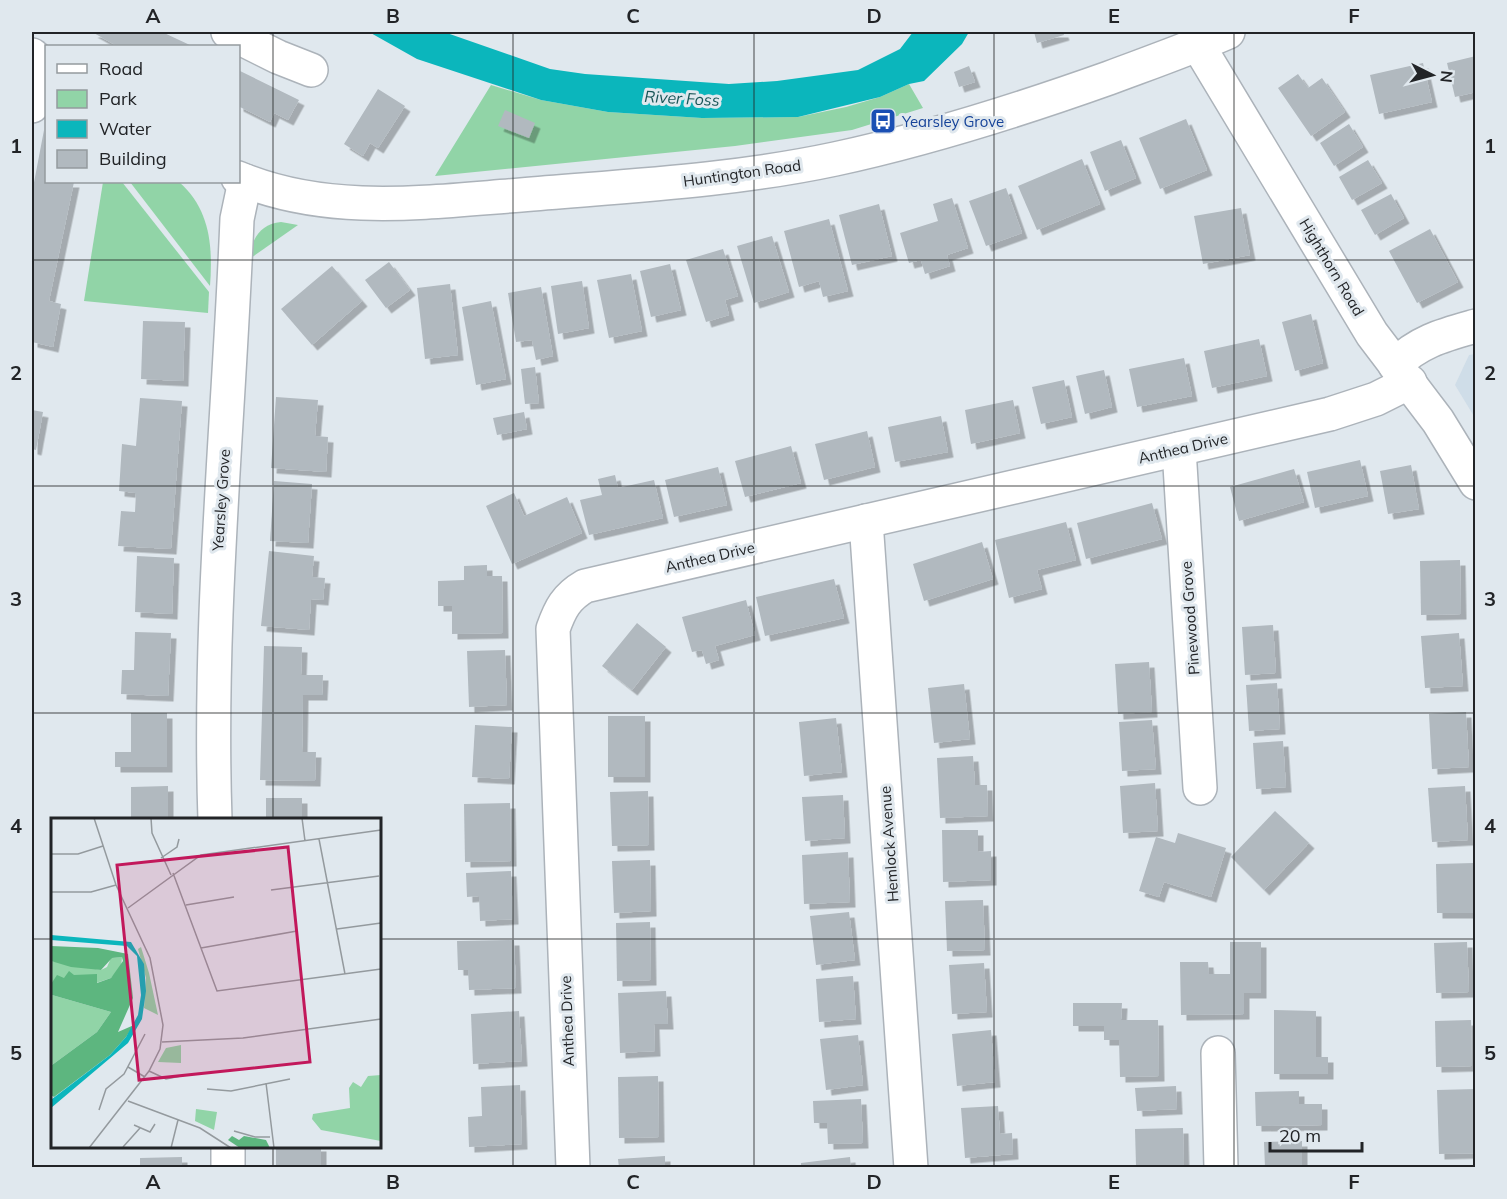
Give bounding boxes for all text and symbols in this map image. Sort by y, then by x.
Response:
text: A [146,3,161,28]
text: B [386,3,400,28]
text: C [626,3,640,28]
text: D [866,3,882,28]
text: E [1108,3,1120,28]
text: F [1348,3,1360,28]
legend [45,45,240,183]
north arrow [1402,45,1462,105]
text: Road [99,57,143,80]
text: N [1436,70,1457,84]
water label: River Foss [644,86,720,110]
text: Park [99,87,138,110]
bus stop icon: Yearsley Grove [868,106,898,136]
place label: Yearsley Grove [901,112,1004,131]
text: Water [99,117,152,140]
text: 1 [10,133,22,158]
text: 1 [1484,133,1496,158]
text: Building [99,147,167,170]
street label: Huntington Road [682,155,802,191]
street label: Highthorn Road [1295,215,1369,319]
text: 2 [10,360,22,385]
text: 2 [1484,360,1496,385]
street label: Anthea Drive [1136,428,1230,468]
street label: Yearsley Grove [208,448,234,553]
street label: Anthea Drive [663,537,757,577]
street label: Pinewood Grove [1177,560,1203,676]
text: 3 [10,586,22,611]
text: 3 [1484,586,1496,611]
street label: Hemlock Avenue [875,785,903,903]
text: 4 [10,813,22,838]
text: 4 [1484,813,1496,838]
inset map [51,818,381,1148]
street label: Anthea Drive [556,975,578,1067]
text: 5 [10,1040,22,1065]
text: 5 [1484,1040,1496,1065]
scale bar [1270,1115,1362,1153]
text: 20 m [1279,1124,1321,1147]
text: A [146,1169,161,1194]
text: B [386,1169,400,1194]
text: C [626,1169,640,1194]
text: D [866,1169,882,1194]
text: E [1108,1169,1120,1194]
text: F [1348,1169,1360,1194]

